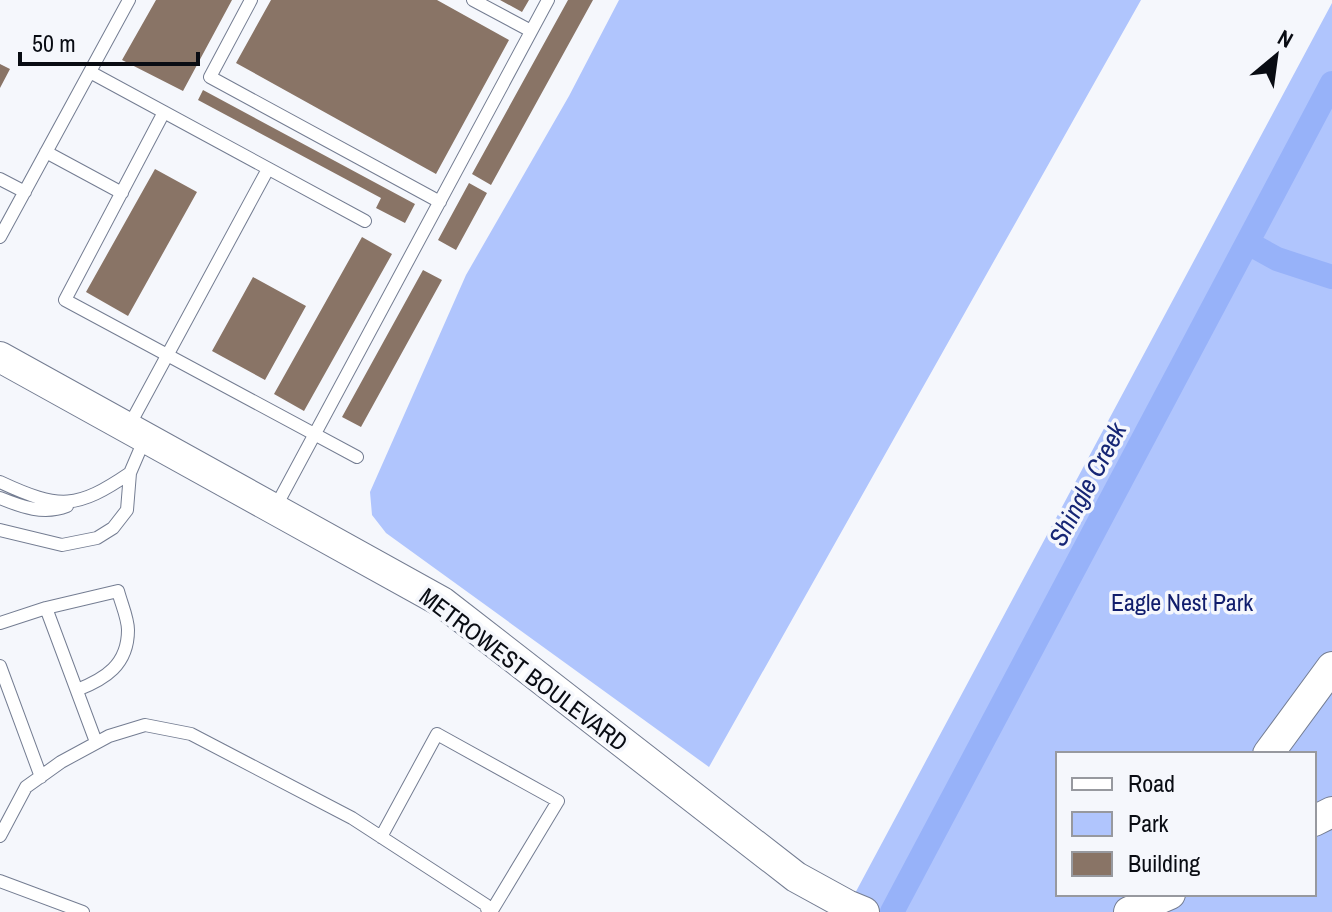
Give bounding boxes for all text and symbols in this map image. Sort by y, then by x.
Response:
scale bar [20,16,198,66]
north arrow [1236,16,1316,96]
text: N [1273,22,1299,55]
text: 50 m [32,27,76,59]
water label: Shingle Creek [1040,415,1135,552]
street label: METROWEST BOULEVARD [413,580,635,758]
park label: Eagle Nest Park [1111,586,1253,618]
legend [1056,752,1316,896]
text: Road [1128,767,1175,799]
text: Park [1128,807,1169,839]
text: Building [1128,847,1200,879]

